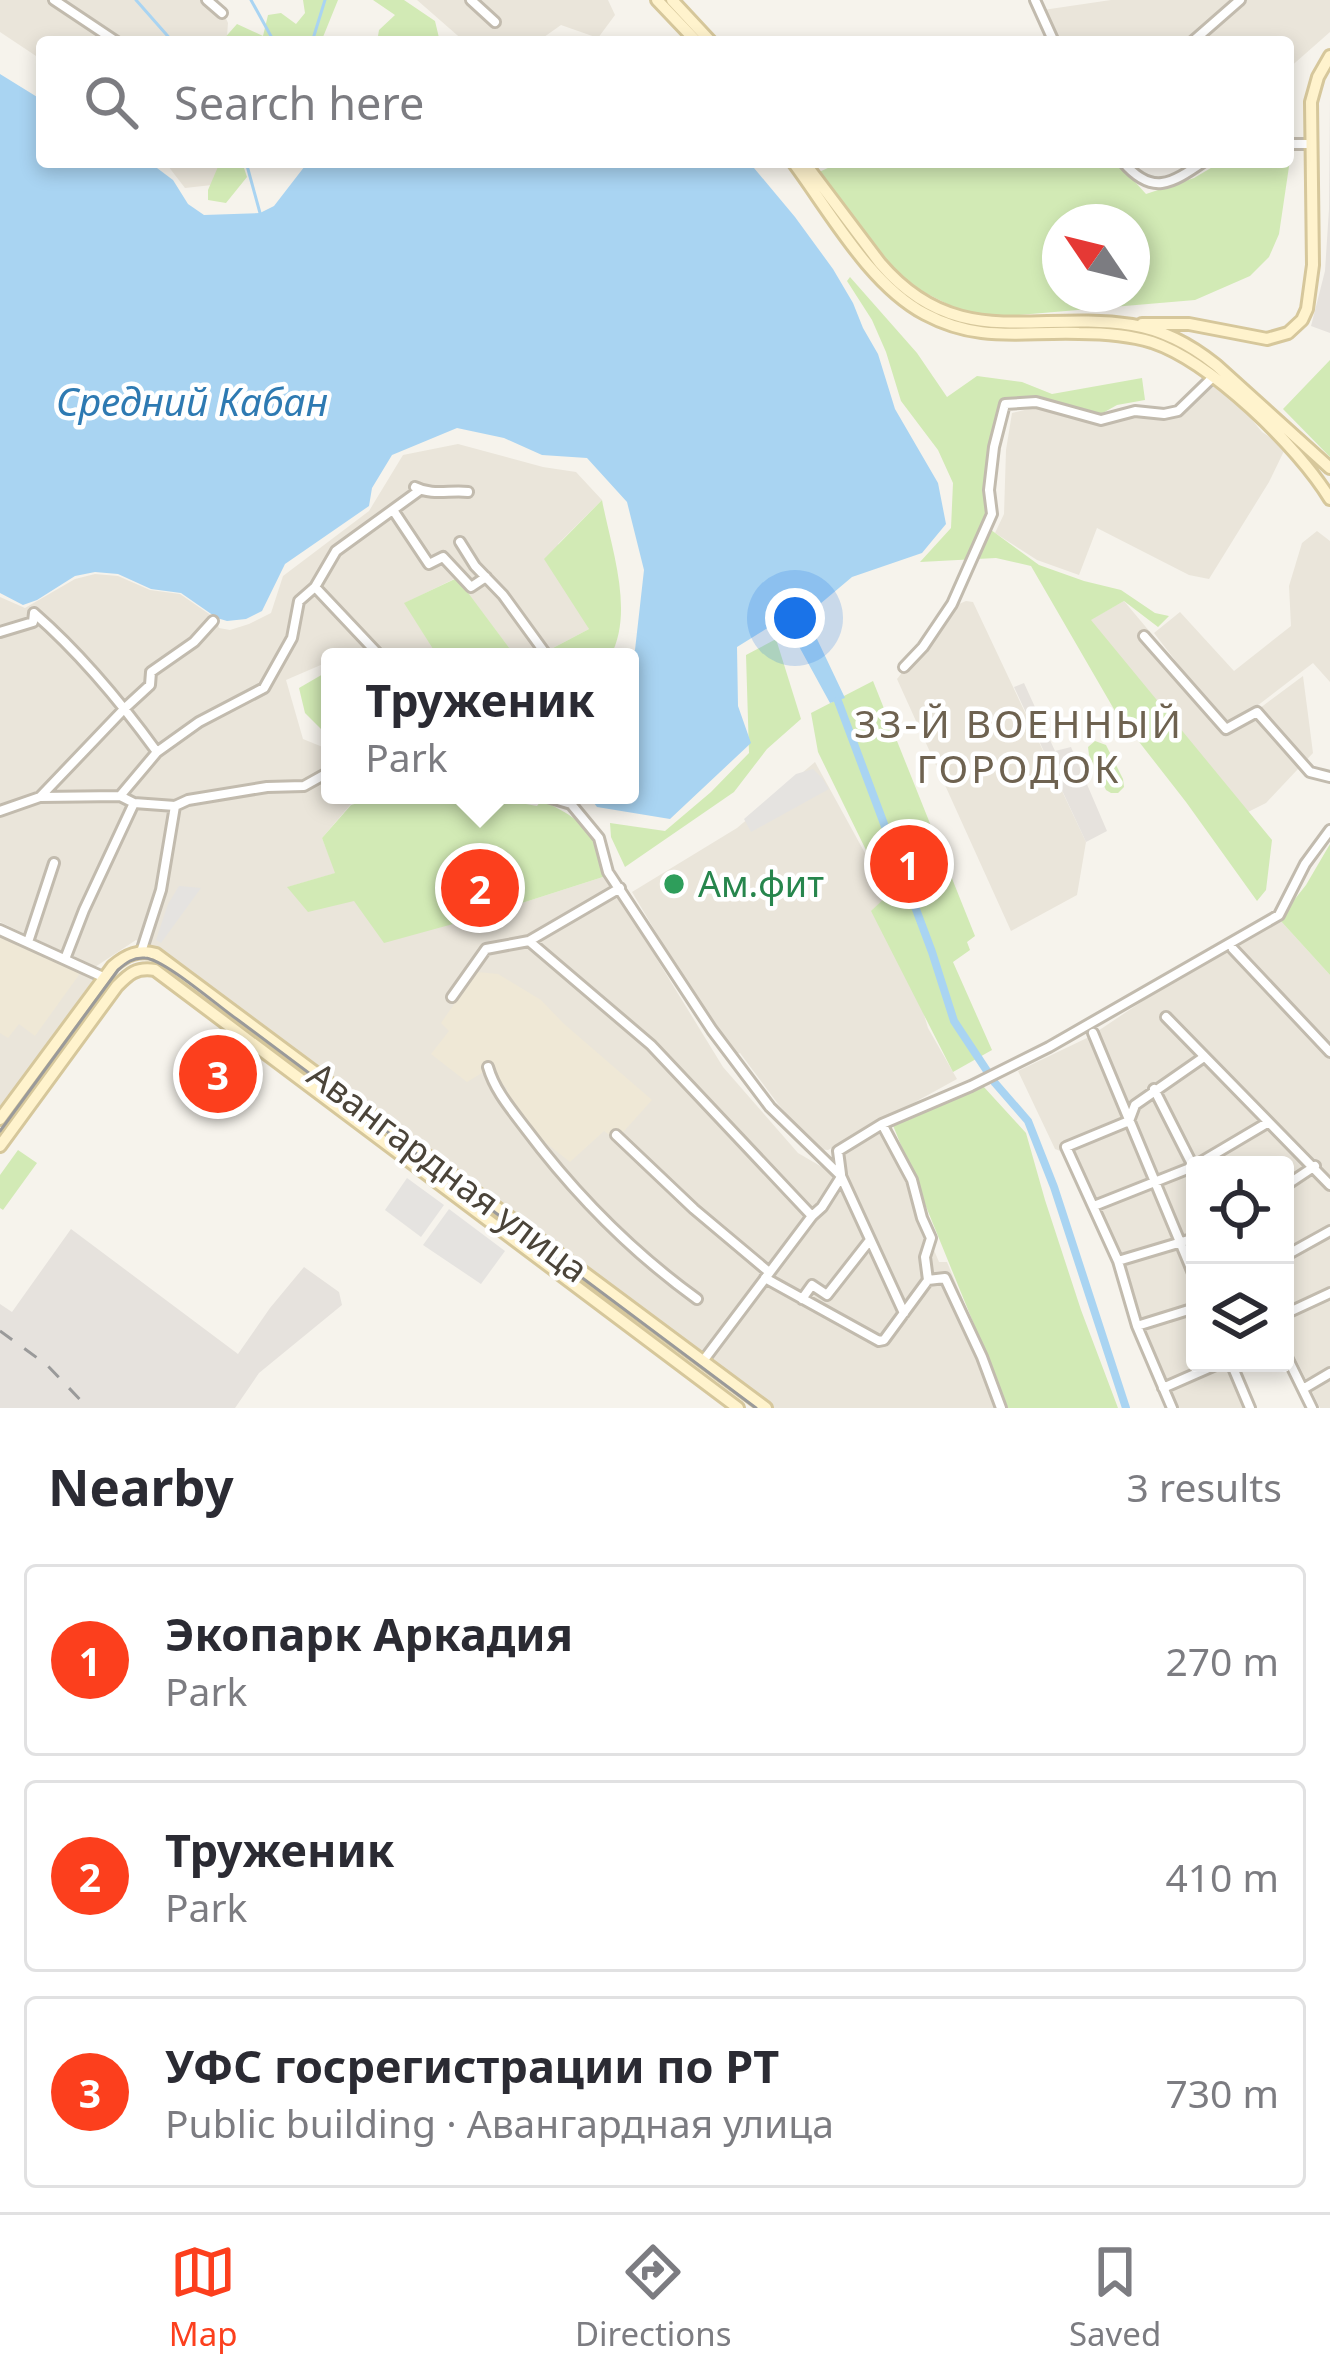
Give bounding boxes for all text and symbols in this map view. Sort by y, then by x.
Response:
search box [36,36,1294,168]
icon: search [78,69,144,135]
text: Search here [174,72,424,133]
north arrow [1042,204,1150,312]
water label: Средний Кабан [56,374,328,427]
your location [765,588,825,648]
popup [321,648,639,804]
text: Труженик [365,669,595,730]
district label: 33-Й ВОЕННЫЙ ГОРОДОК [854,696,1184,794]
text: Park [365,730,448,783]
pin: 1 [870,819,948,909]
pin: 2 [441,843,519,933]
place label: Ам.фит [698,859,824,908]
marker: Ам.фит [661,871,687,897]
pin: 3 [179,1029,257,1119]
street label: Авангардная улица [298,1050,598,1293]
map controls [1186,1156,1294,1372]
button: locate [1186,1156,1294,1264]
button: layers [1186,1264,1294,1372]
text: Nearby [48,1451,234,1521]
text: 3 results [1127,1460,1282,1513]
text: Экопарк Аркадия [165,1603,573,1664]
text: 1 [79,1634,101,1687]
text: 270 m [1165,1634,1279,1687]
text: Park [165,1664,247,1717]
text: Труженик [165,1819,394,1880]
text: 2 [79,1850,101,1903]
text: 410 m [1165,1850,1279,1903]
text: Park [165,1880,247,1933]
text: УФС госрегистрации по РТ [165,2035,779,2096]
text: 3 [79,2066,101,2119]
text: 730 m [1165,2066,1279,2119]
text: Public building · Авангардная улица [165,2096,834,2149]
tab: Map [169,2239,237,2356]
tab: Directions [575,2239,732,2356]
tab: Saved [1069,2239,1161,2356]

